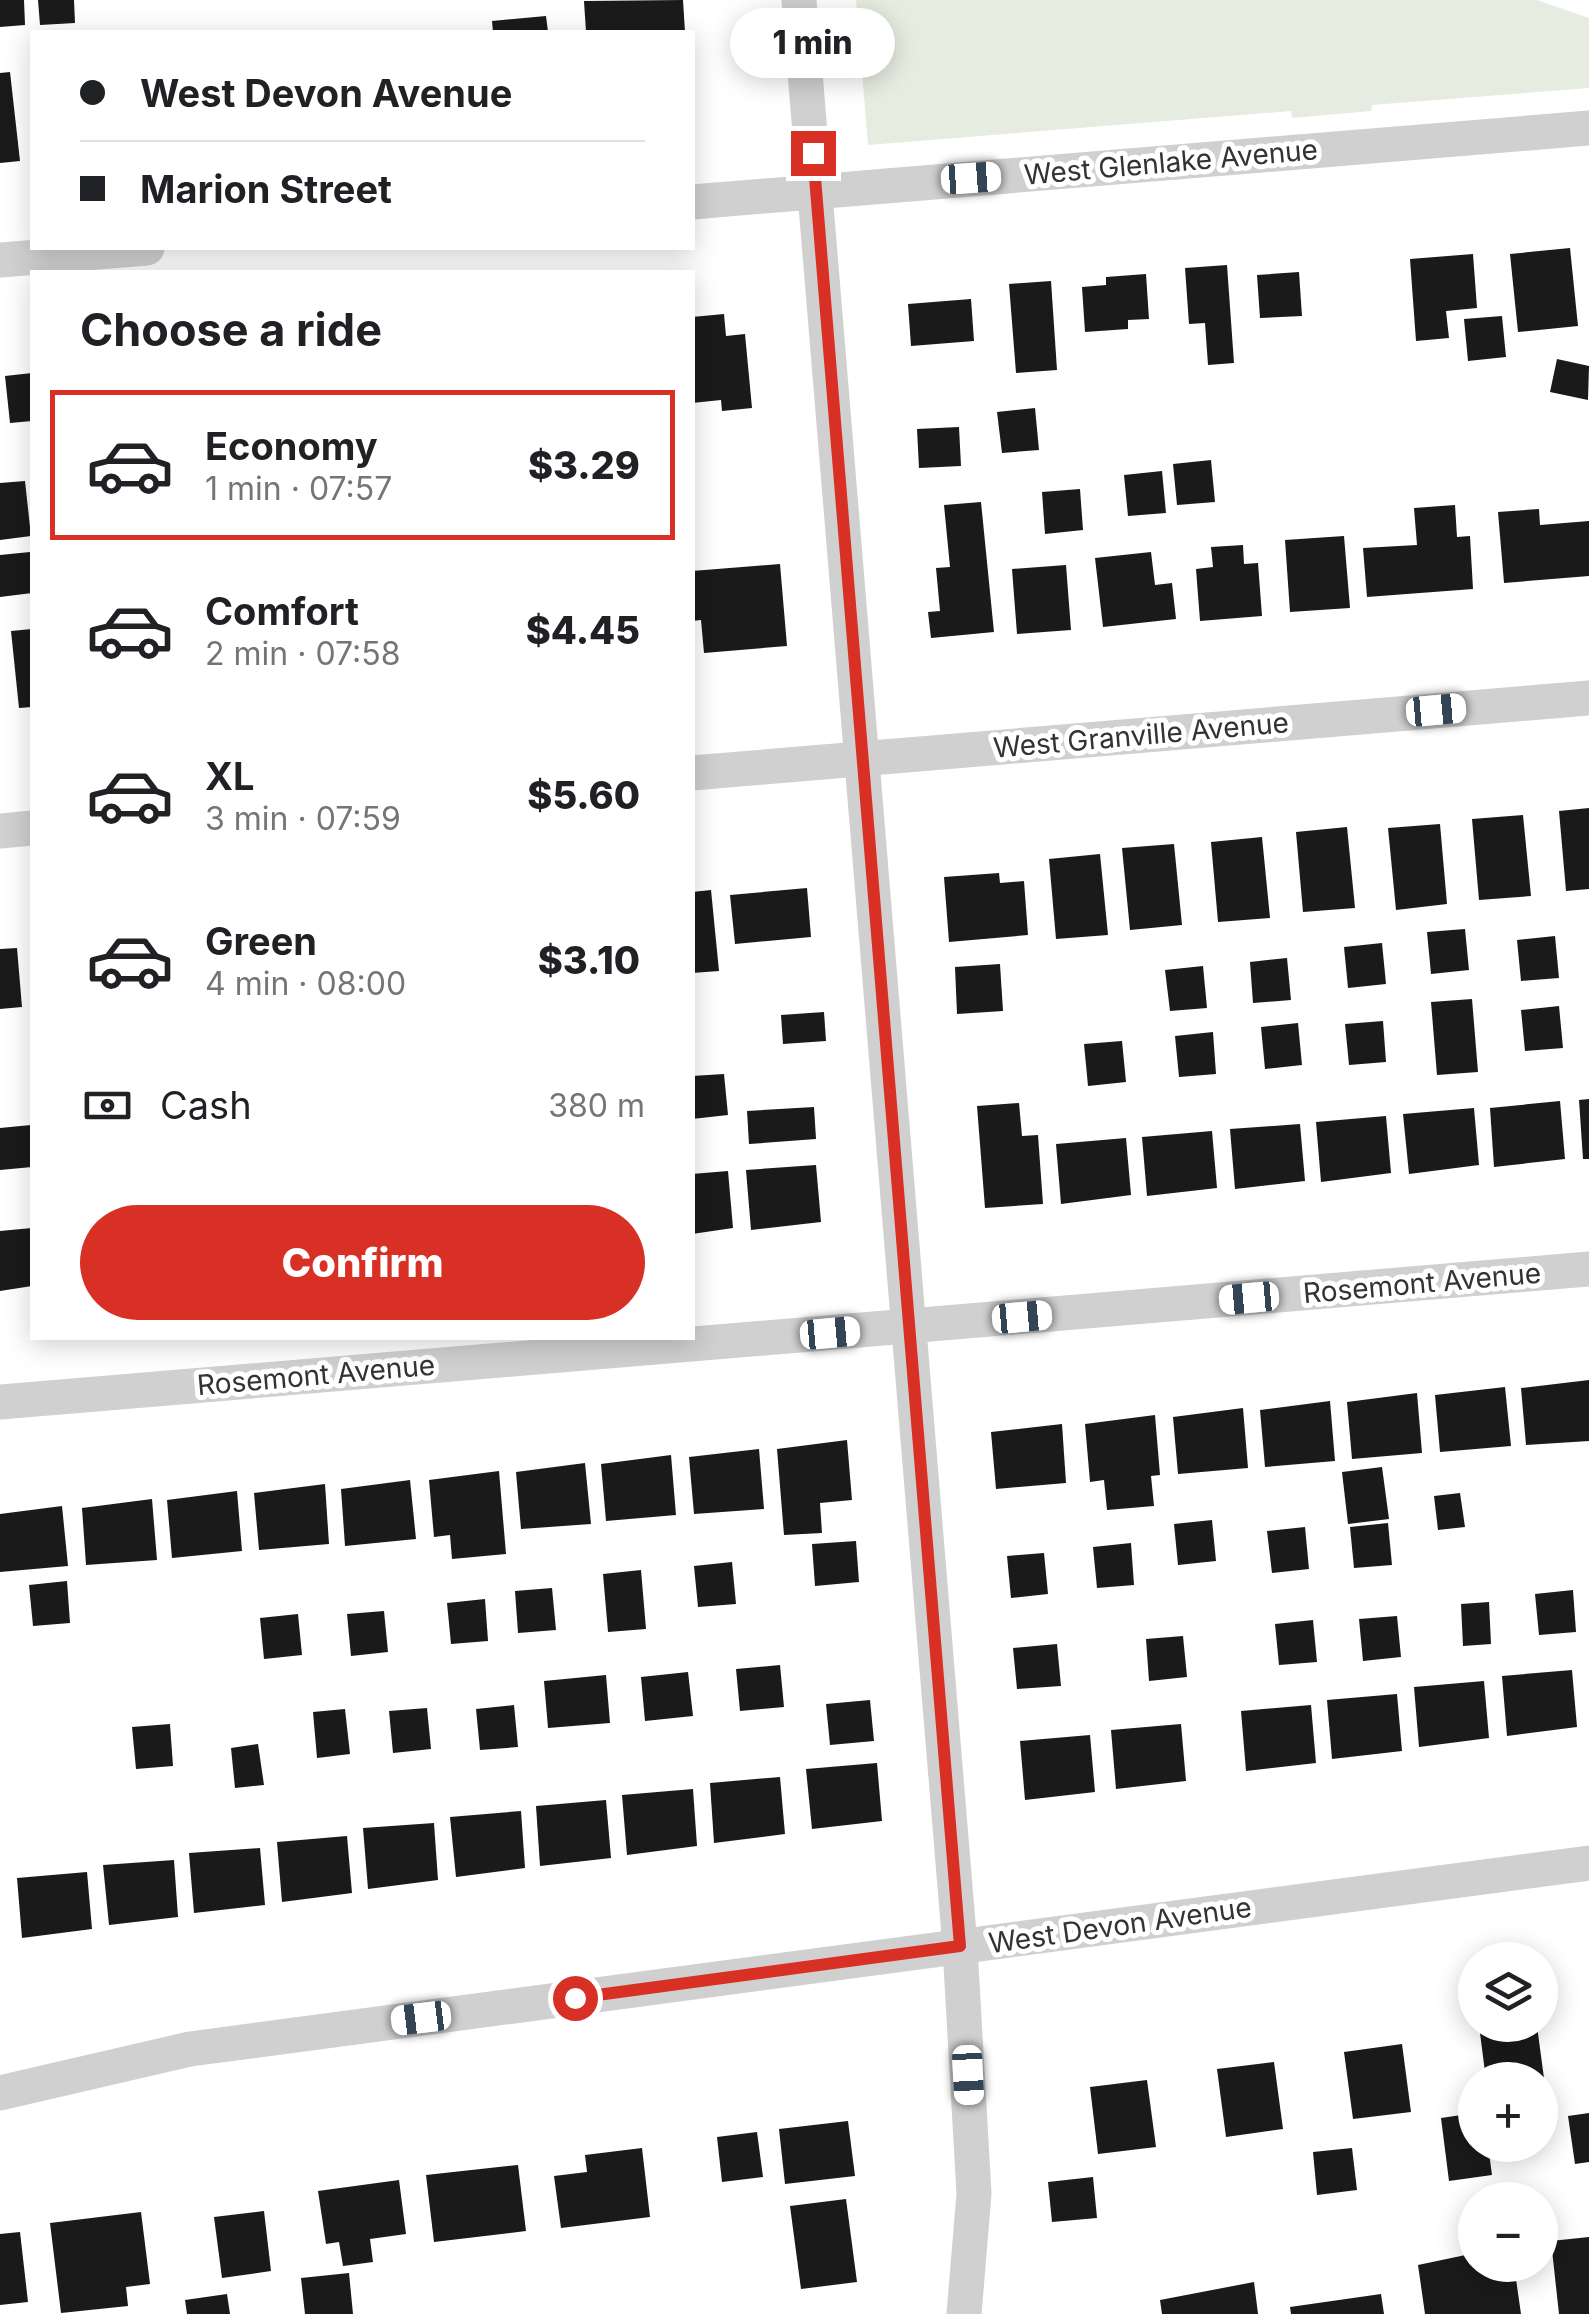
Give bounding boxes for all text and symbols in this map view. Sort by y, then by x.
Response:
callout: 1 min [730,8,896,78]
text: 1 min [772,23,853,62]
text: West Devon Avenue [140,70,512,116]
route end [791,131,836,176]
street label: West Glenlake Avenue [1023,132,1319,192]
car [940,161,1002,195]
text: Marion Street [140,166,392,212]
text: Choose a ride [80,302,382,357]
icon: car [85,420,175,510]
text: Economy [205,423,378,469]
text: $3.29 [528,442,640,488]
text: 1 min · 07:57 [205,469,392,508]
icon: car [85,585,175,675]
text: Comfort [205,588,359,634]
text: $4.45 [526,607,640,653]
text: 2 min · 07:58 [205,634,400,673]
car [1405,692,1467,728]
street label: West Granville Avenue [992,705,1290,765]
icon: car [85,750,175,840]
text: XL [205,753,255,799]
text: $5.60 [527,772,640,818]
text: 3 min · 07:59 [205,799,401,838]
icon: car [85,915,175,1005]
text: Green [205,918,317,964]
text: $3.10 [538,937,640,983]
text: 4 min · 08:00 [205,964,406,1003]
icon: cash [80,1078,135,1133]
text: Cash [160,1082,252,1128]
text: 380 m [548,1086,645,1125]
button: Confirm [80,1205,645,1320]
street label: Rosemont Avenue [1302,1256,1542,1310]
car [1218,1280,1280,1316]
car [991,1299,1053,1335]
car [799,1315,861,1351]
street label: Rosemont Avenue [196,1348,436,1402]
street label: West Devon Avenue [986,1890,1254,1960]
map controls [1458,1942,1558,2282]
button: layers [1458,1942,1558,2042]
route start [553,1976,598,2021]
car [389,1999,453,2037]
car [951,2044,985,2106]
button: + [1458,2062,1558,2162]
button: − [1458,2182,1558,2282]

